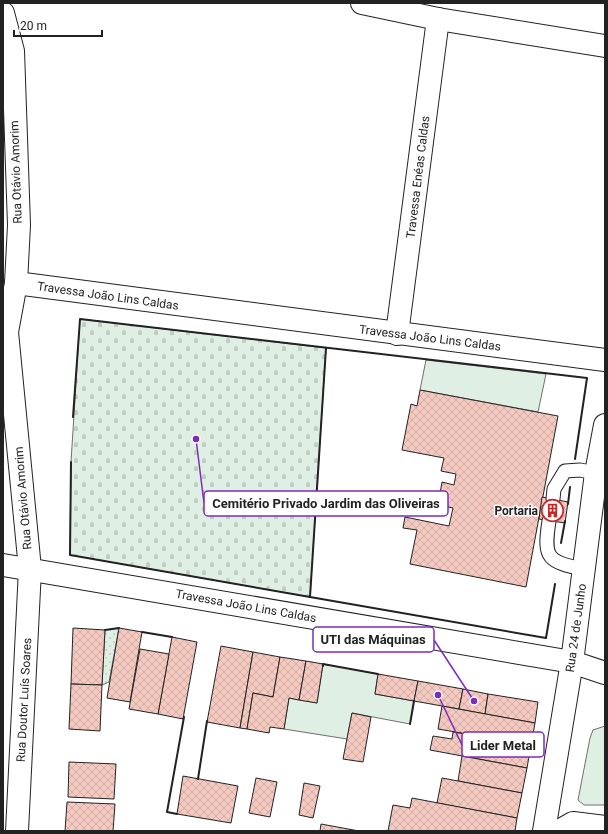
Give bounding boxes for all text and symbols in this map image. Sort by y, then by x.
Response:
scale bar [14,12,102,38]
text: 20 m [20,19,47,33]
street label: Travessa Enéas Caldas [404,115,432,239]
street label: Rua Otávio Amorim [7,120,25,224]
street label: Travessa João Lins Caldas [36,279,180,313]
street label: Travessa João Lins Caldas [358,322,502,354]
street label: Rua Otávio Amorim [12,446,34,550]
callout: Cemitério Privado Jardim das Oliveiras [204,491,448,516]
text: Cemitério Privado Jardim das Oliveiras [212,496,440,511]
building icon: Portaria [540,498,566,524]
place label: Portaria [494,504,539,518]
street label: Rua 24 de Junho [563,583,589,673]
street label: Travessa João Lins Caldas [175,587,317,625]
callout: UTI das Máquinas [313,627,434,652]
text: UTI das Máquinas [320,632,426,647]
street label: Rua Doutor Luís Soares [14,637,34,763]
callout: Lider Metal [462,732,544,757]
text: Lider Metal [470,738,536,753]

